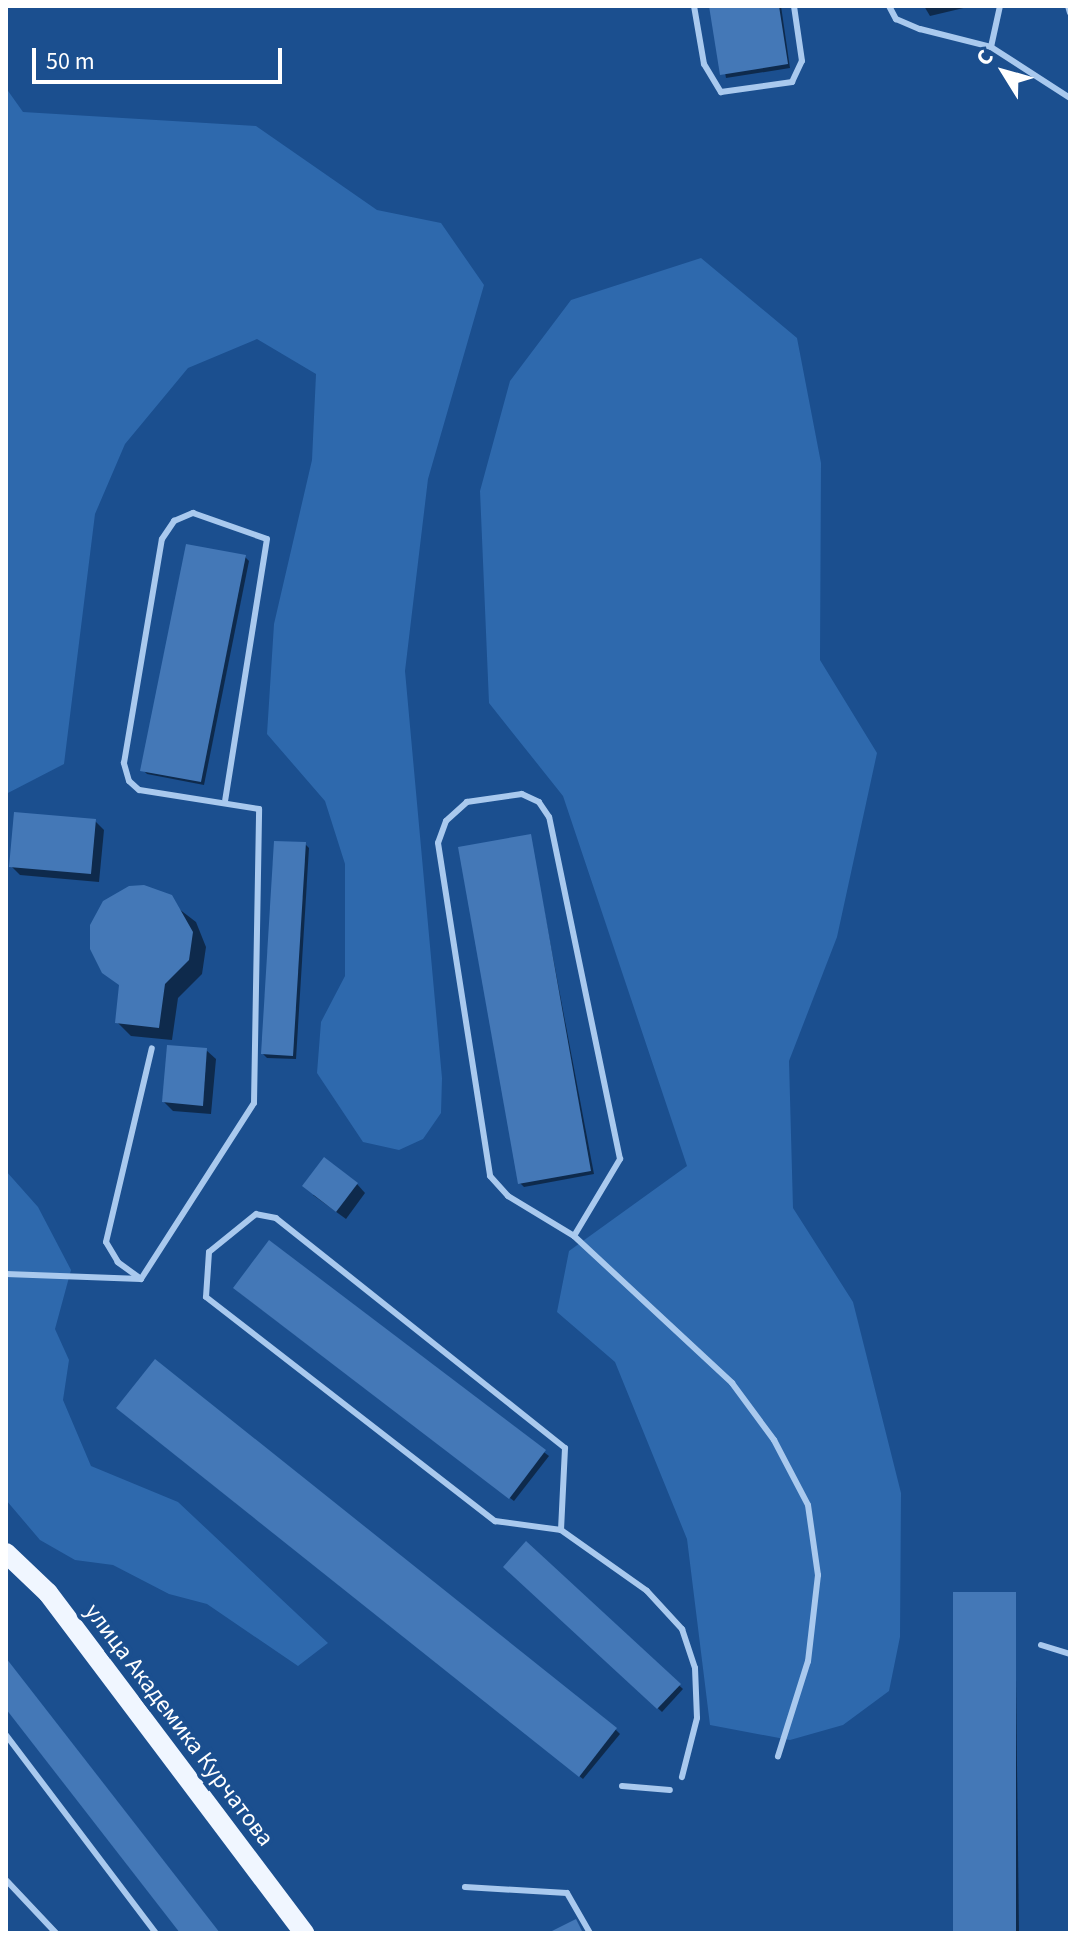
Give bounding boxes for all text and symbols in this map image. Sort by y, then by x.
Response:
scale bar [36,32,286,82]
north arrow [964,32,1044,112]
text: С [968,43,1001,72]
text: 50 m [46,44,95,79]
street label: улица Академика Курчатова [78,1598,280,1852]

